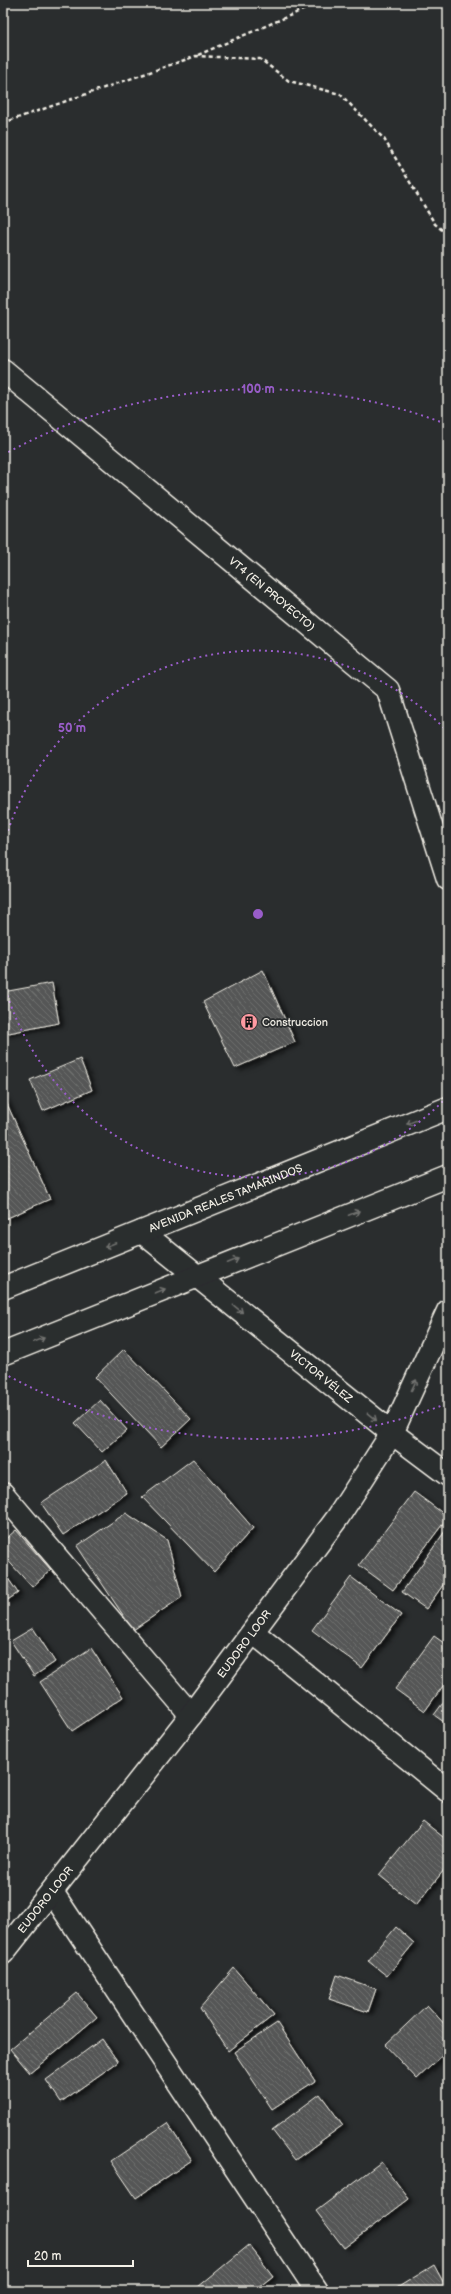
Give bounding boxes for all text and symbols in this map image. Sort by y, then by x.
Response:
text: 100 m [241,382,275,397]
street label: VT4 (EN PROYECTO) [226,554,318,633]
text: 50 m [58,721,86,736]
centre of rings [251,907,265,921]
building icon: Construccion [239,1012,259,1032]
place label: Construccion [262,1016,328,1029]
one-way arrow [406,1119,418,1127]
street label: AVENIDA REALES TAMARINDOS [147,1161,305,1235]
one-way arrow [348,1209,360,1217]
one-way arrow [104,1241,116,1249]
one-way arrow [227,1257,239,1265]
one-way arrow [153,1287,165,1294]
one-way arrow [233,1305,244,1314]
one-way arrow [33,1335,45,1343]
street label: VICTOR VÉLEZ [287,1347,356,1405]
one-way arrow [411,1380,418,1392]
one-way arrow [366,1413,377,1422]
street label: EUDORO LOOR [214,1607,273,1680]
street label: EUDORO LOOR [15,1864,76,1936]
scale bar [28,2242,133,2268]
text: 20 m [34,2249,61,2264]

